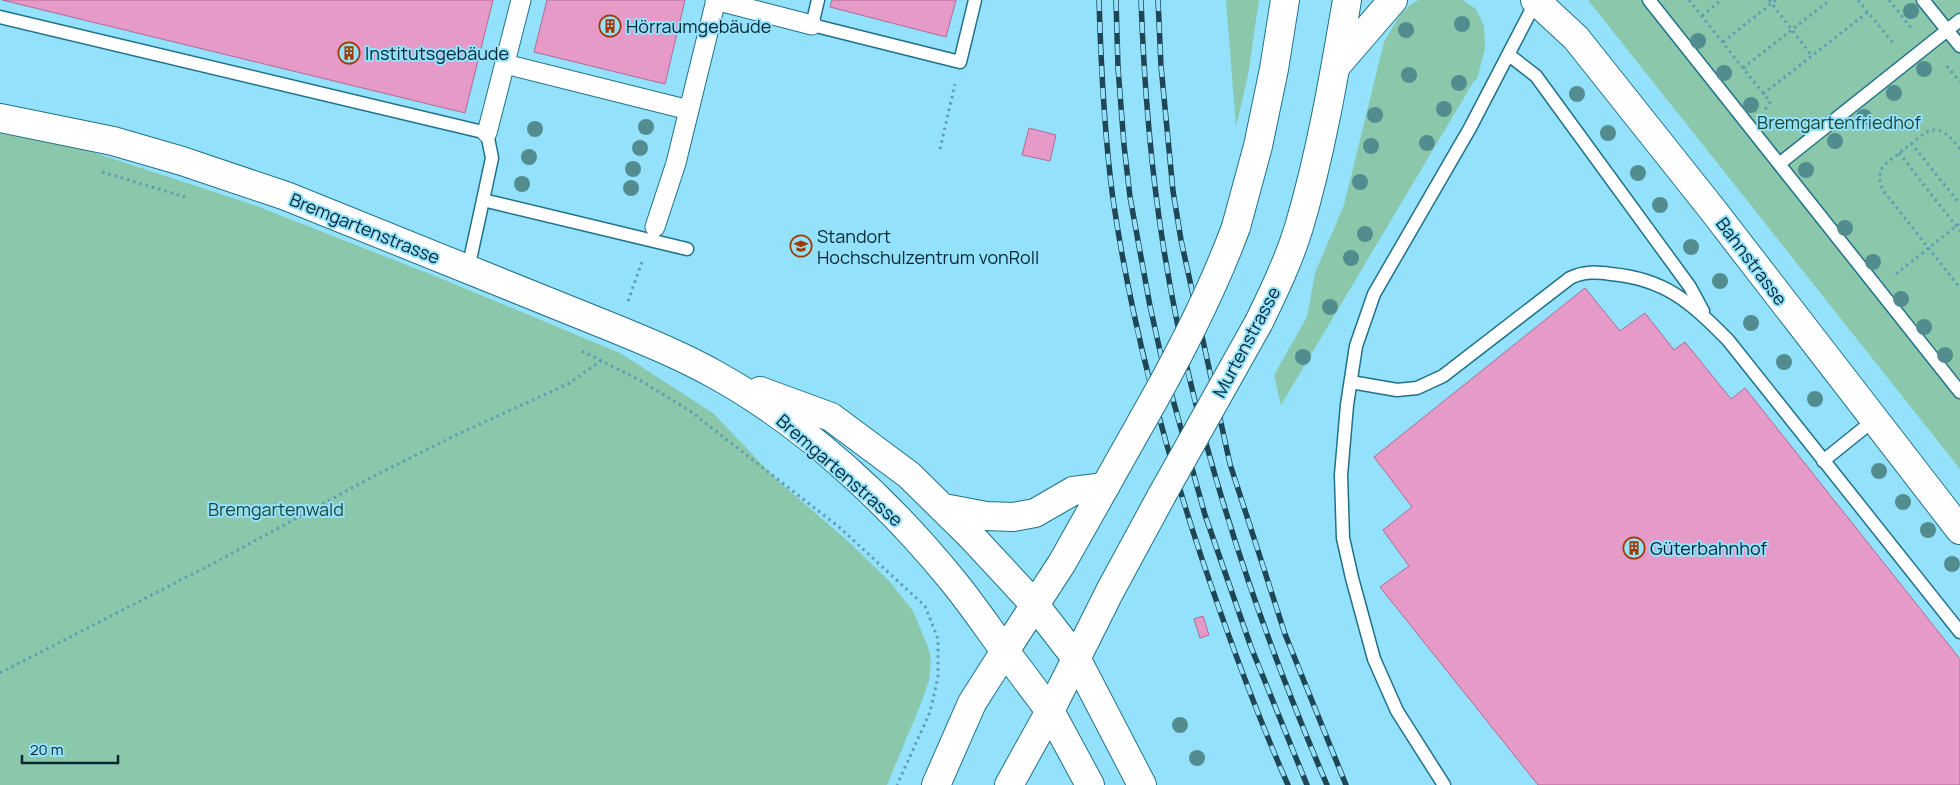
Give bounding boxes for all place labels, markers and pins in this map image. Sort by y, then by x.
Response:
building icon: Hörraumgebäude [598,14,622,38]
place label: Hörraumgebäude [626,14,771,38]
building icon: Institutsgebäude [337,41,361,65]
place label: Institutsgebäude [365,41,509,65]
place label: Standort Hochschulzentrum vonRoll [817,224,1039,269]
school or university icon: Standort Hochschulzentrum vonRoll [789,234,813,258]
building icon: Güterbahnhof [1622,536,1646,560]
place label: Güterbahnhof [1650,536,1768,560]

